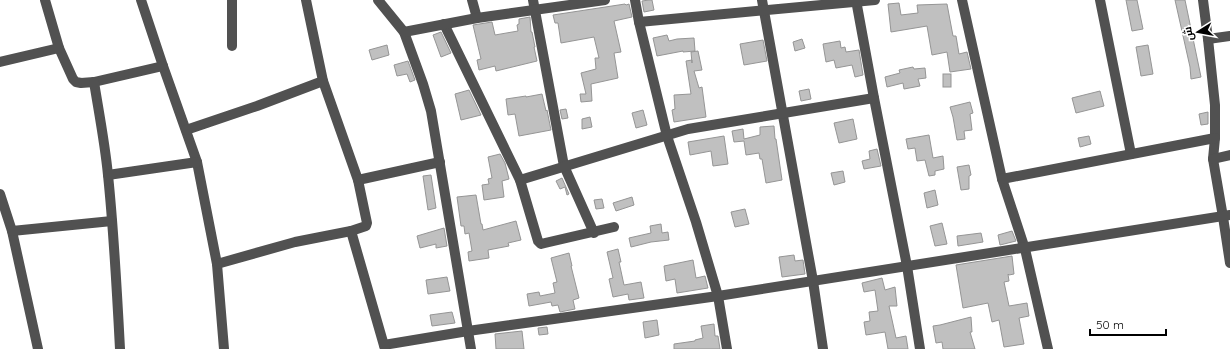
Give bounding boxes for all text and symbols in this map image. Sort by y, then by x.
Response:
north arrow [1178,12,1218,52]
text: ش [1180,26,1196,42]
scale bar [1090,311,1166,337]
text: 50 m [1096,317,1124,332]

